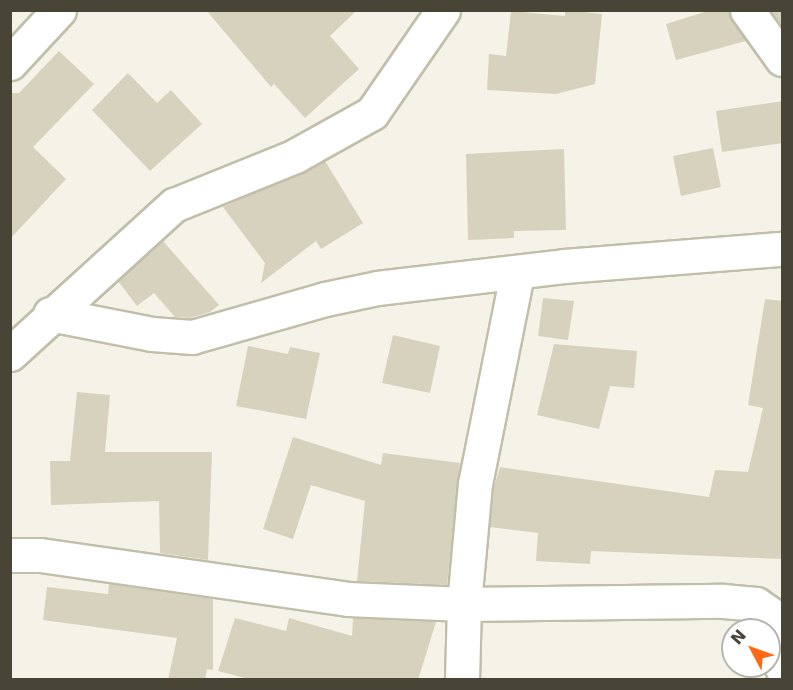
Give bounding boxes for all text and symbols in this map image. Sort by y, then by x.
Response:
north arrow [721,618,781,678]
text: N [727,626,750,648]

